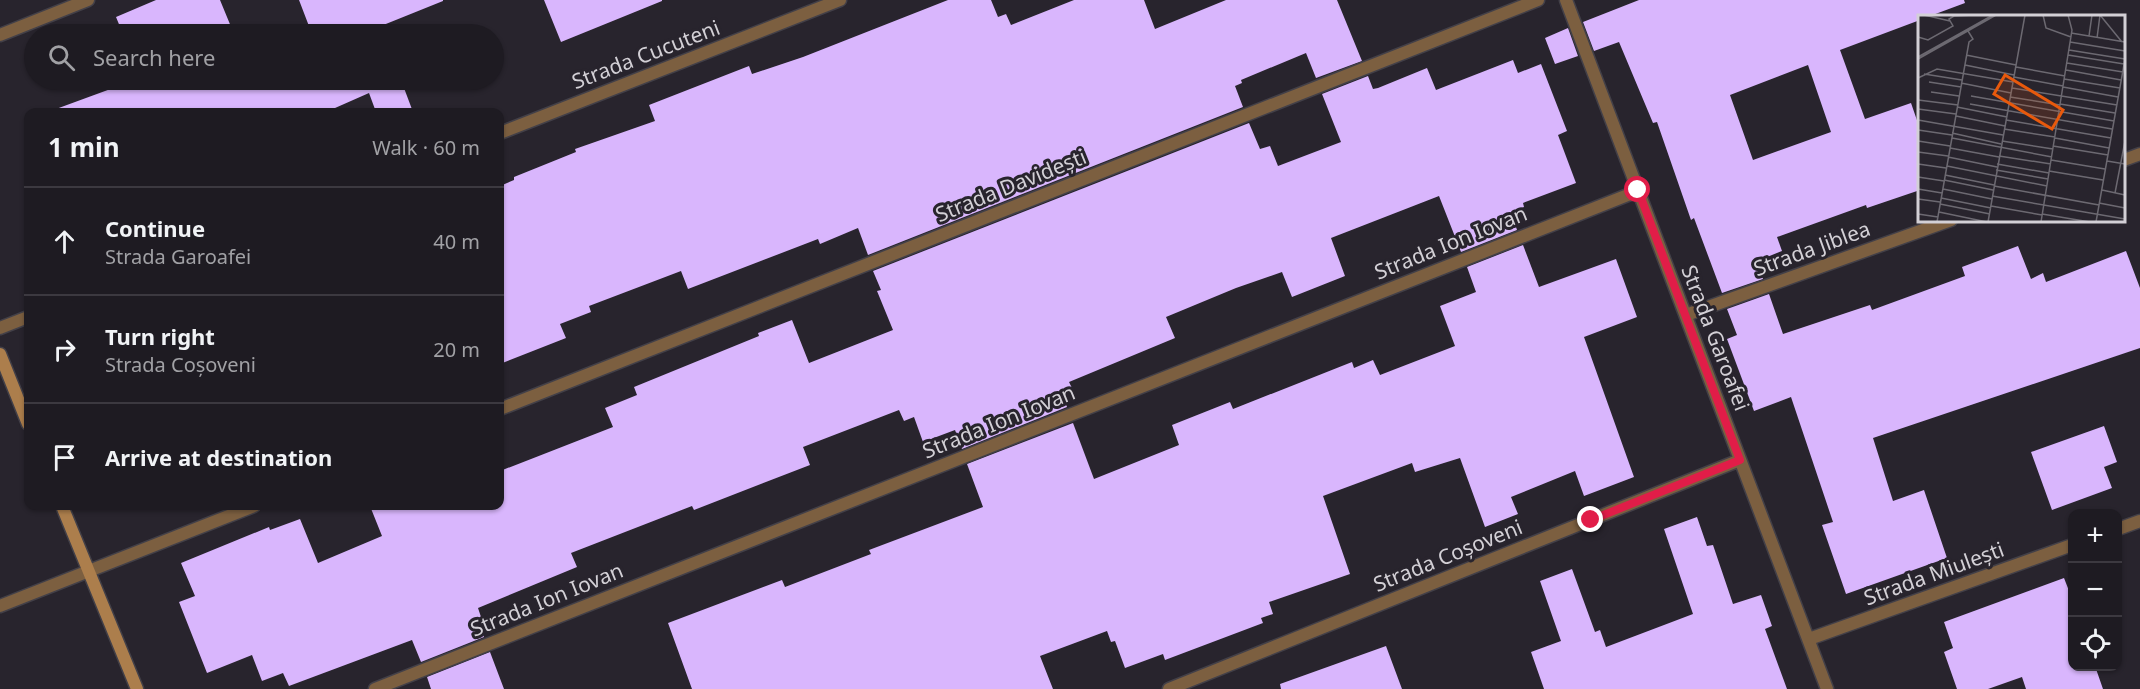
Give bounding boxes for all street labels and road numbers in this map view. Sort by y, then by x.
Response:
street label: Strada Cucuteni [568,13,724,95]
street label: Strada Davidești [931,142,1090,228]
street label: Strada Ion Iovan [1370,199,1531,285]
street label: Strada Jiblea [1749,214,1874,282]
street label: Strada Garoafei [1675,261,1757,414]
street label: Strada Ion Iovan [918,378,1079,464]
street label: Strada Coșoveni [1369,512,1526,598]
street label: Strada Miulești [1860,535,2008,611]
street label: Strada Ion Iovan [466,556,627,642]

